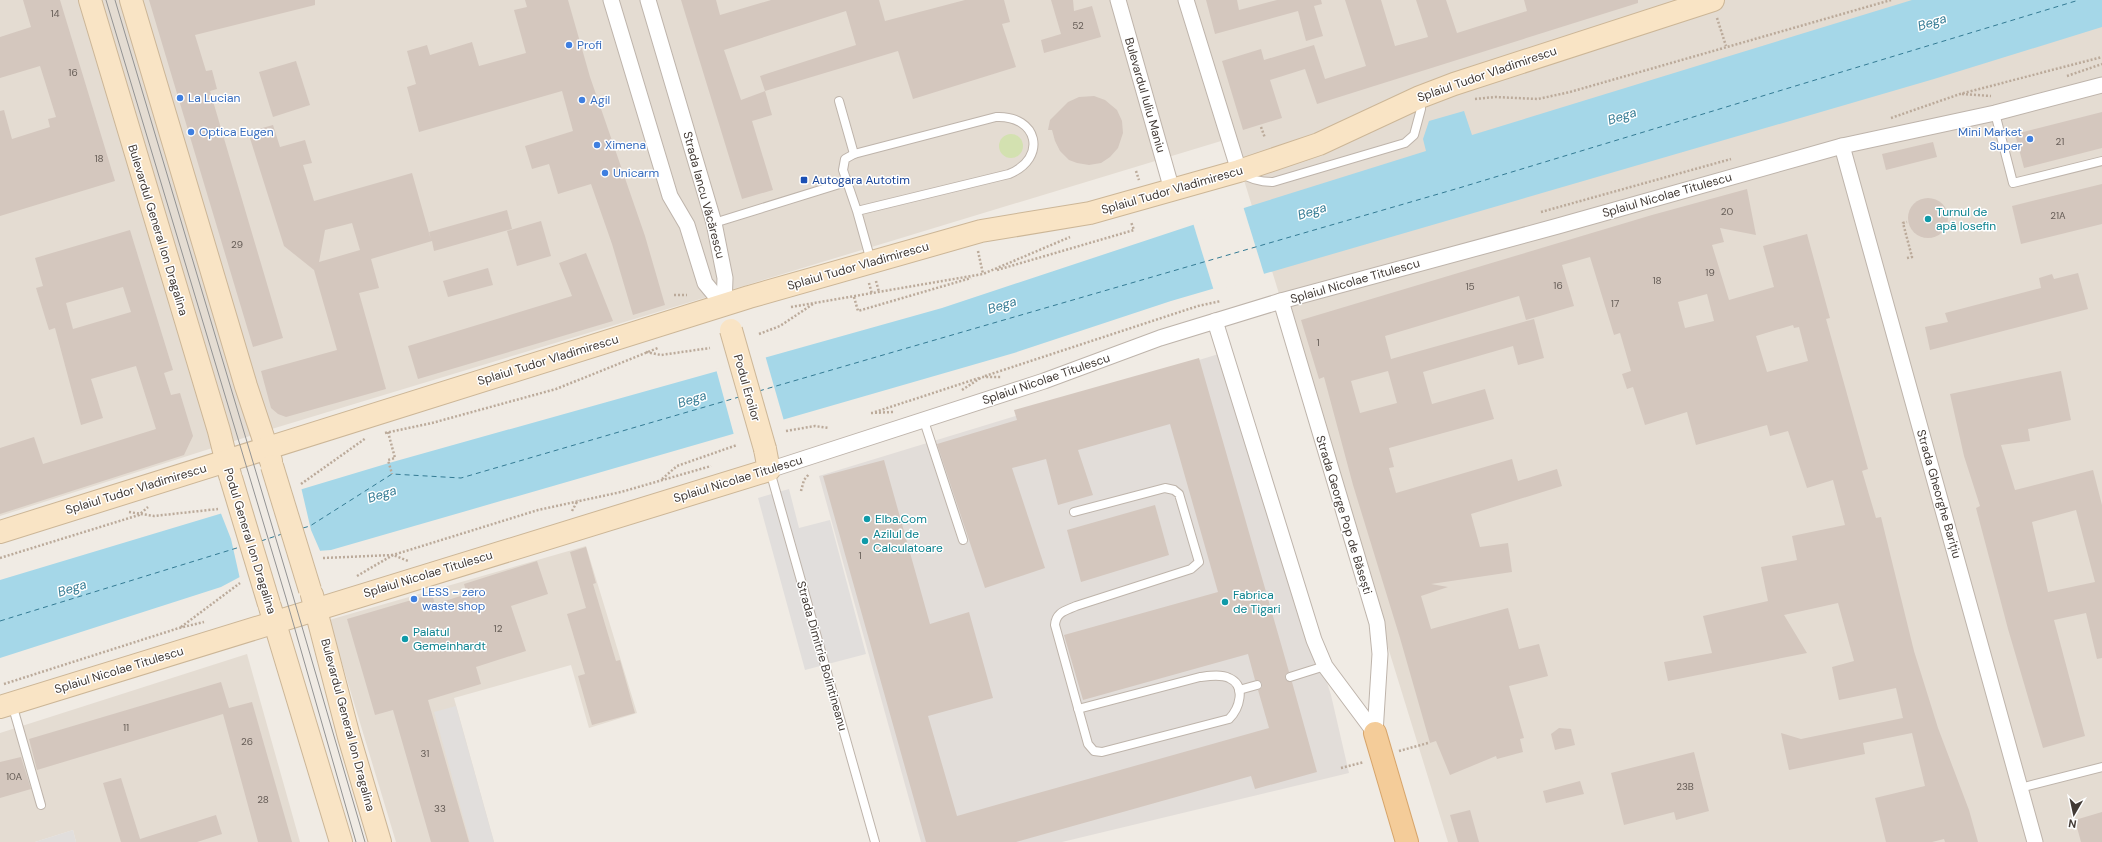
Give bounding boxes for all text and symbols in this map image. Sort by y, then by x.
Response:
house number: 14 [50,7,60,20]
water label: Bega [1915,10,1949,34]
house number: 52 [1072,19,1084,32]
street label: Bulevardul Iuliu Maniu [1121,36,1169,154]
place label: Profi [577,37,602,53]
marker: Profi [564,40,574,50]
street label: Splaiul Tudor Vladimirescu [1415,43,1559,105]
house number: 16 [68,66,78,79]
place label: La Lucian [188,90,241,106]
place label: Agil [590,92,610,108]
marker: La Lucian [175,93,185,103]
marker: Agil [577,95,587,105]
water label: Bega [1605,104,1639,128]
place label: Optica Eugen [199,124,274,140]
place label: Mini Market Super [1958,124,2023,154]
marker: Optica Eugen [186,127,196,137]
street label: Strada Iancu Văcărescu [679,130,729,261]
marker: Mini Market Super [2025,134,2035,144]
house number: 21 [2056,135,2064,148]
place label: Ximena [605,137,646,153]
marker: Ximena [592,140,602,150]
street label: Bulevardul General Ion Dragalina [124,142,192,318]
house number: 18 [94,152,104,165]
street label: Splaiul Tudor Vladimirescu [1099,162,1245,218]
place label: Unicarm [613,165,659,181]
marker: Unicarm [600,168,610,178]
street label: Splaiul Nicolae Titulescu [1600,169,1734,221]
place label: Autogara Autotim [812,172,910,188]
marker: Autogara Autotim [799,175,809,185]
water label: Bega [1295,199,1329,223]
place label: Turnul de apă Iosefin [1936,204,1996,234]
house number: 20 [1721,205,1733,218]
house number: 21A [2050,209,2066,222]
marker: Turnul de apă Iosefin [1923,214,1933,224]
house number: 29 [231,238,243,251]
street label: Splaiul Tudor Vladimirescu [785,238,931,294]
street label: Splaiul Nicolae Titulescu [1288,255,1422,307]
house number: 19 [1705,266,1715,279]
house number: 18 [1652,274,1662,287]
house number: 16 [1553,279,1563,292]
house number: 15 [1465,280,1475,293]
water label: Bega [985,293,1019,317]
house number: 17 [1611,297,1619,310]
street label: Splaiul Tudor Vladimirescu [476,331,621,389]
house number: 1 [1316,336,1320,349]
street label: Splaiul Nicolae Titulescu [980,350,1112,408]
street label: Podul Eroilor [730,353,764,424]
water label: Bega [675,387,709,411]
street label: Strada Gheorghe Barițiu [1913,428,1965,560]
street label: Strada George Pop de Băsești [1312,433,1376,597]
street label: Splaiul Nicolae Titulescu [672,452,805,506]
street label: Splaiul Tudor Vladimirescu [64,460,209,518]
street label: Podul General Ion Dragalina [220,466,280,616]
water label: Bega [365,482,399,506]
place label: Elba.Com [875,511,927,527]
marker: Elba.Com [862,514,872,524]
place label: Azilul de Calculatoare [873,526,943,556]
marker: Azilul de Calculatoare [860,536,870,546]
street label: Splaiul Nicolae Titulescu [362,547,495,601]
house number: 1 [858,549,862,562]
water label: Bega [55,576,89,600]
street label: Strada Dimitrie Bolintineanu [793,579,851,733]
place label: LESS - zero waste shop [422,584,486,614]
place label: Fabrica de Tigari [1233,587,1281,617]
marker: LESS - zero waste shop [409,594,419,604]
marker: Fabrica de Tigari [1220,597,1230,607]
house number: 12 [494,622,503,635]
place label: Palatul Gemeinhardt [413,624,486,654]
marker: Palatul Gemeinhardt [400,634,410,644]
street label: Bulevardul General Ion Dragalina [317,637,379,813]
street label: Splaiul Nicolae Titulescu [53,643,186,697]
house number: 11 [123,721,129,734]
house number: 26 [241,735,253,748]
house number: 31 [421,747,429,760]
house number: 10A [6,770,22,783]
house number: 23B [1676,780,1694,793]
house number: 28 [257,793,269,806]
north arrow [2054,794,2094,834]
house number: 33 [434,802,446,815]
text: N [2067,816,2077,831]

